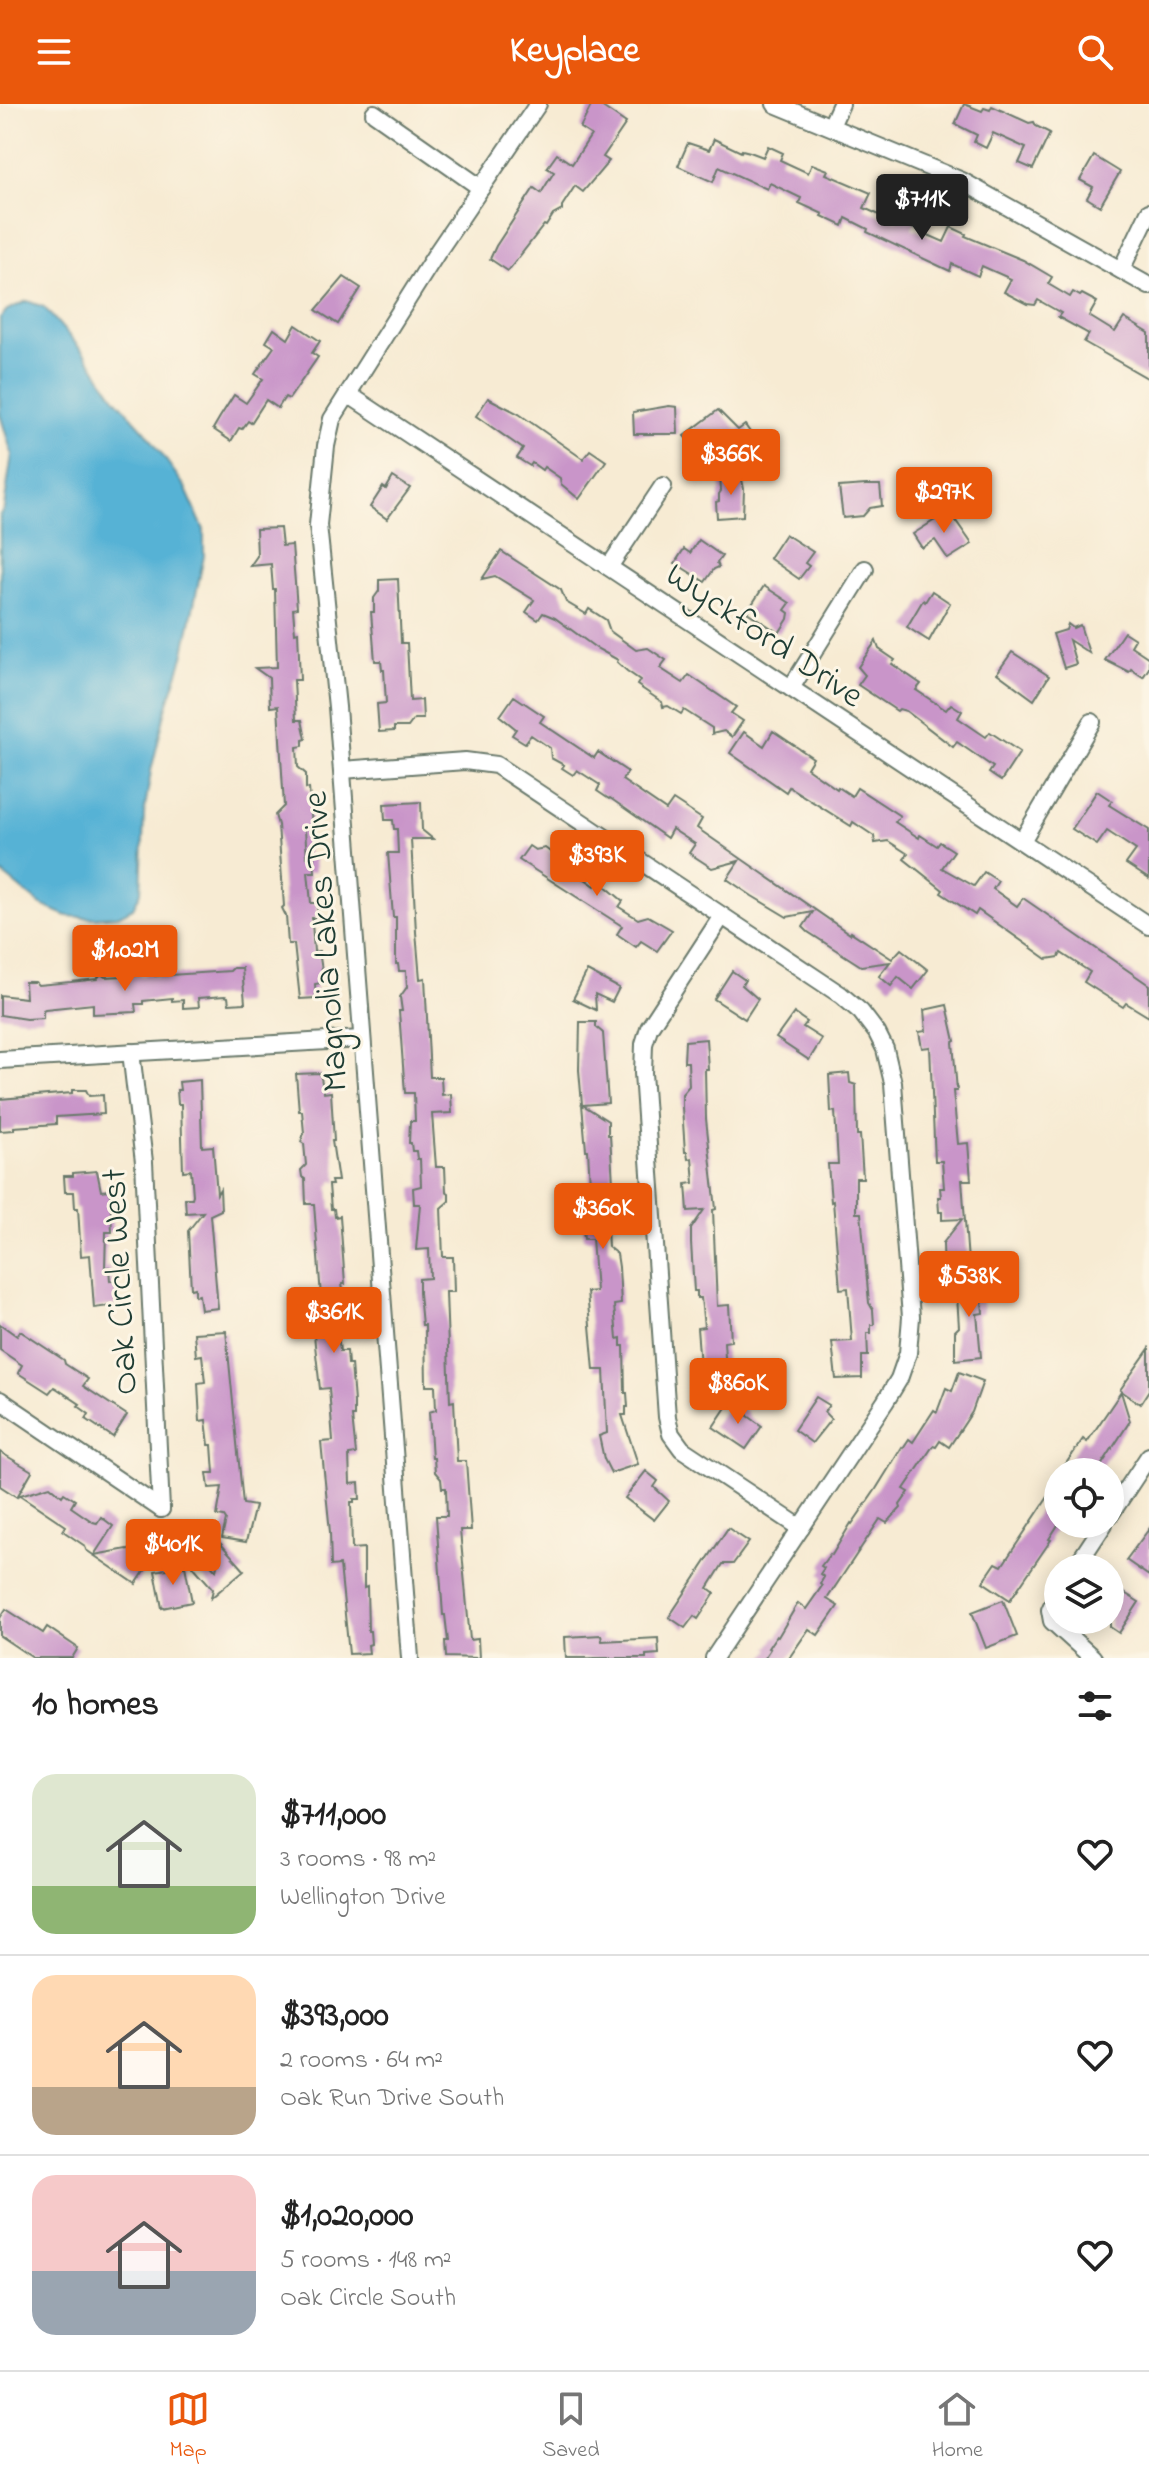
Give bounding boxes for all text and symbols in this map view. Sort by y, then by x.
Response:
text: Keyplace [510,26,639,79]
icon: menu [32,30,76,74]
icon: search [1073,30,1117,74]
pin: $711K [866,174,978,242]
text: $711K [894,181,950,219]
pin: $366K [675,429,787,497]
text: $366K [700,436,762,474]
pin: $297K [888,467,1000,535]
text: $297K [914,474,974,512]
street label: Wyckford Drive [654,551,874,723]
street label: Magnolia Lakes Drive [290,789,364,1094]
pin: $393K [541,830,653,898]
text: $393K [568,837,626,875]
pin: $1.02M [60,925,190,993]
text: $1.02M [90,932,160,970]
street label: Oak Circle West [89,1167,154,1396]
pin: $360K [547,1183,659,1251]
text: $360K [572,1190,634,1228]
pin: $538K [913,1251,1025,1319]
text: $538K [937,1258,1001,1296]
pin: $361K [278,1287,390,1355]
text: $361K [305,1294,363,1332]
pin: $860K [682,1358,794,1426]
text: $860K [708,1365,768,1403]
map controls [1044,1458,1124,1634]
button: locate [1044,1458,1124,1538]
pin: $401K [117,1519,229,1587]
text: $401K [144,1526,202,1564]
button: layers [1044,1554,1124,1634]
text: 10 homes [32,1681,159,1731]
icon: filters [1073,1684,1117,1728]
text: $711,000 [280,1791,386,1841]
icon: home [96,1806,192,1902]
icon: heart [1073,1832,1117,1876]
text: 3 rooms · 98 m² [280,1841,436,1879]
text: Wellington Drive [280,1879,446,1917]
text: $393,000 [280,1992,389,2042]
icon: home [96,2007,192,2103]
icon: heart [1073,2033,1117,2077]
text: 2 rooms · 64 m² [280,2042,443,2080]
text: Oak Run Drive South [280,2080,504,2118]
text: $1,020,000 [280,2192,413,2242]
icon: home [96,2207,192,2303]
icon: heart [1073,2233,1117,2277]
text: 5 rooms · 148 m² [280,2242,452,2280]
text: Oak Circle South [280,2280,456,2318]
tab: Map [166,2387,210,2467]
tab: Saved [542,2387,600,2467]
tab: Home [932,2387,983,2467]

